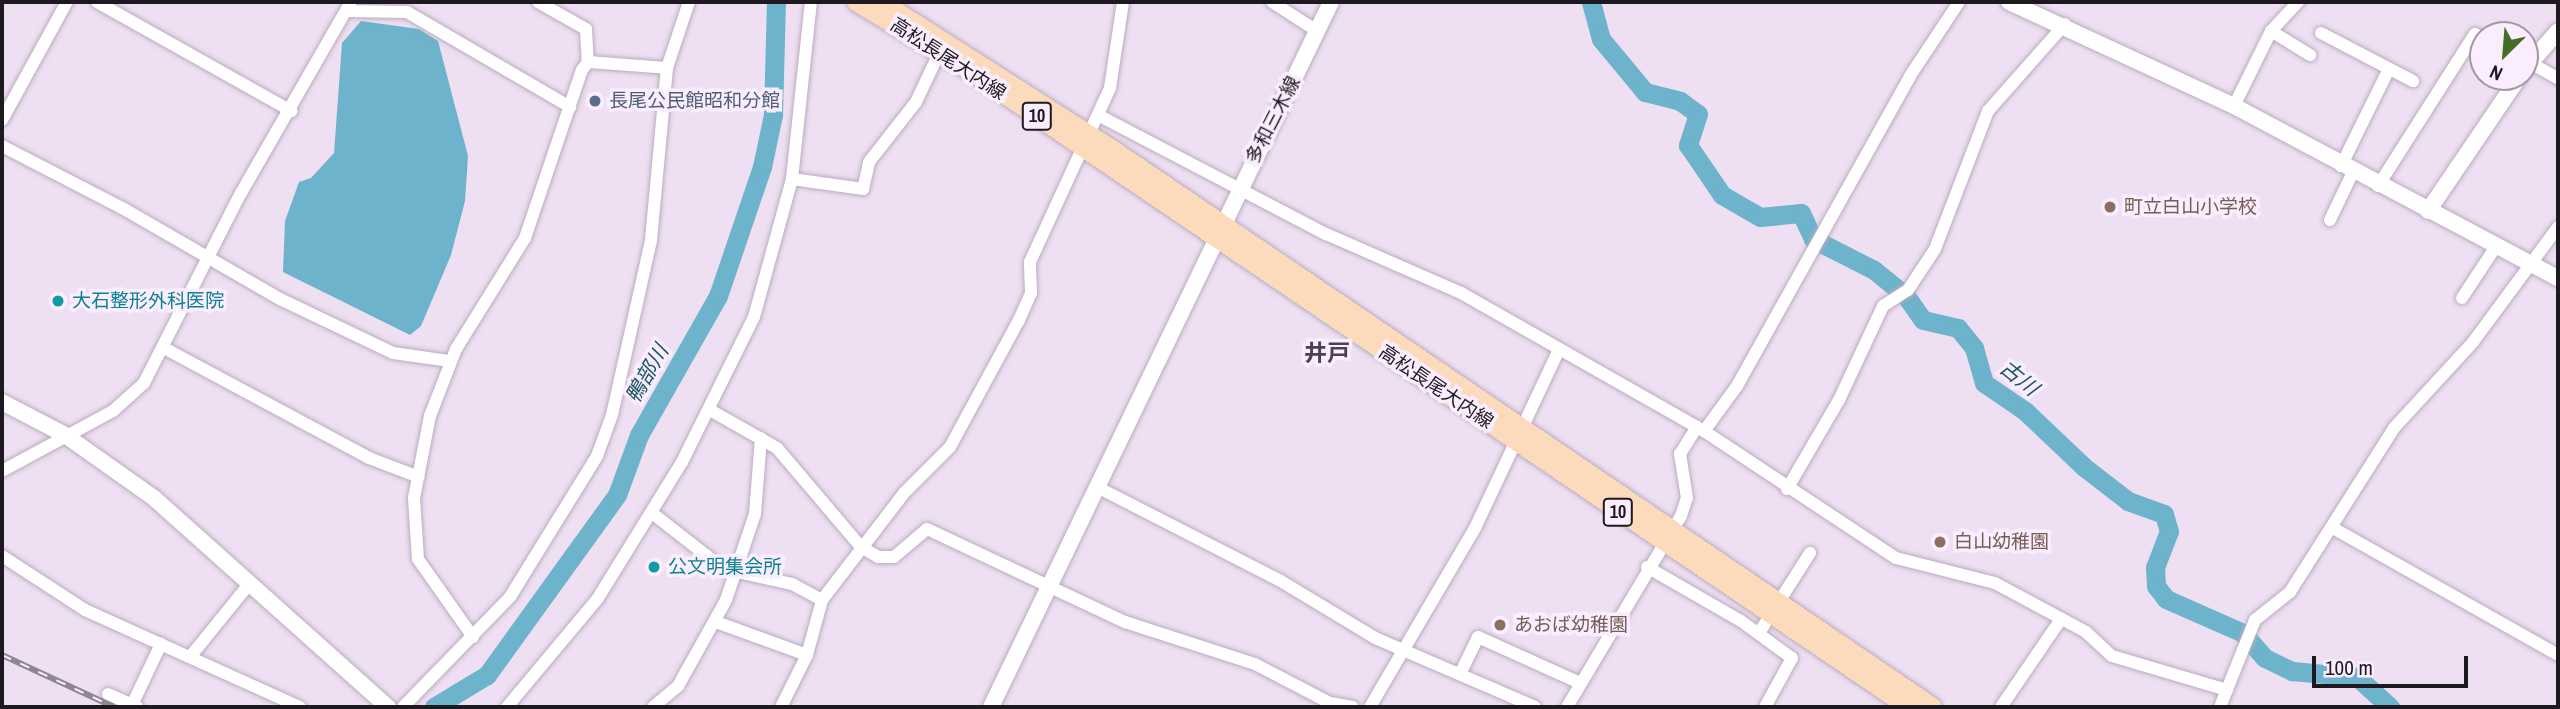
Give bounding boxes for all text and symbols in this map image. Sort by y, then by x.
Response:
street label: 高松長尾大内線 [886,13,1010,105]
north arrow [2469,21,2539,91]
text: N [2485,59,2507,87]
street label: 多和三木線 [1241,73,1305,167]
place label: 長尾公民館昭和分館 [609,90,780,112]
marker: 長尾公民館昭和分館 [587,93,603,109]
road number: 10 [1021,102,1053,131]
place label: 町立白山小学校 [2124,196,2257,218]
marker: 町立白山小学校 [2102,199,2118,215]
place label: 大石整形外科医院 [72,290,224,312]
marker: 大石整形外科医院 [50,293,66,309]
district label: 井戸 [1304,339,1350,367]
water label: 鴨部川 [620,340,674,408]
street label: 高松長尾大内線 [1374,340,1498,434]
water label: 古川 [1995,355,2043,401]
road number: 10 [1602,498,1634,526]
place label: 白山幼稚園 [1954,531,2049,553]
marker: 白山幼稚園 [1932,534,1948,550]
place label: 公文明集会所 [668,556,782,578]
marker: 公文明集会所 [646,559,662,575]
place label: あおば幼稚園 [1514,614,1628,636]
marker: あおば幼稚園 [1492,617,1508,633]
scale bar [2315,642,2471,686]
text: 100 m [2325,653,2373,682]

